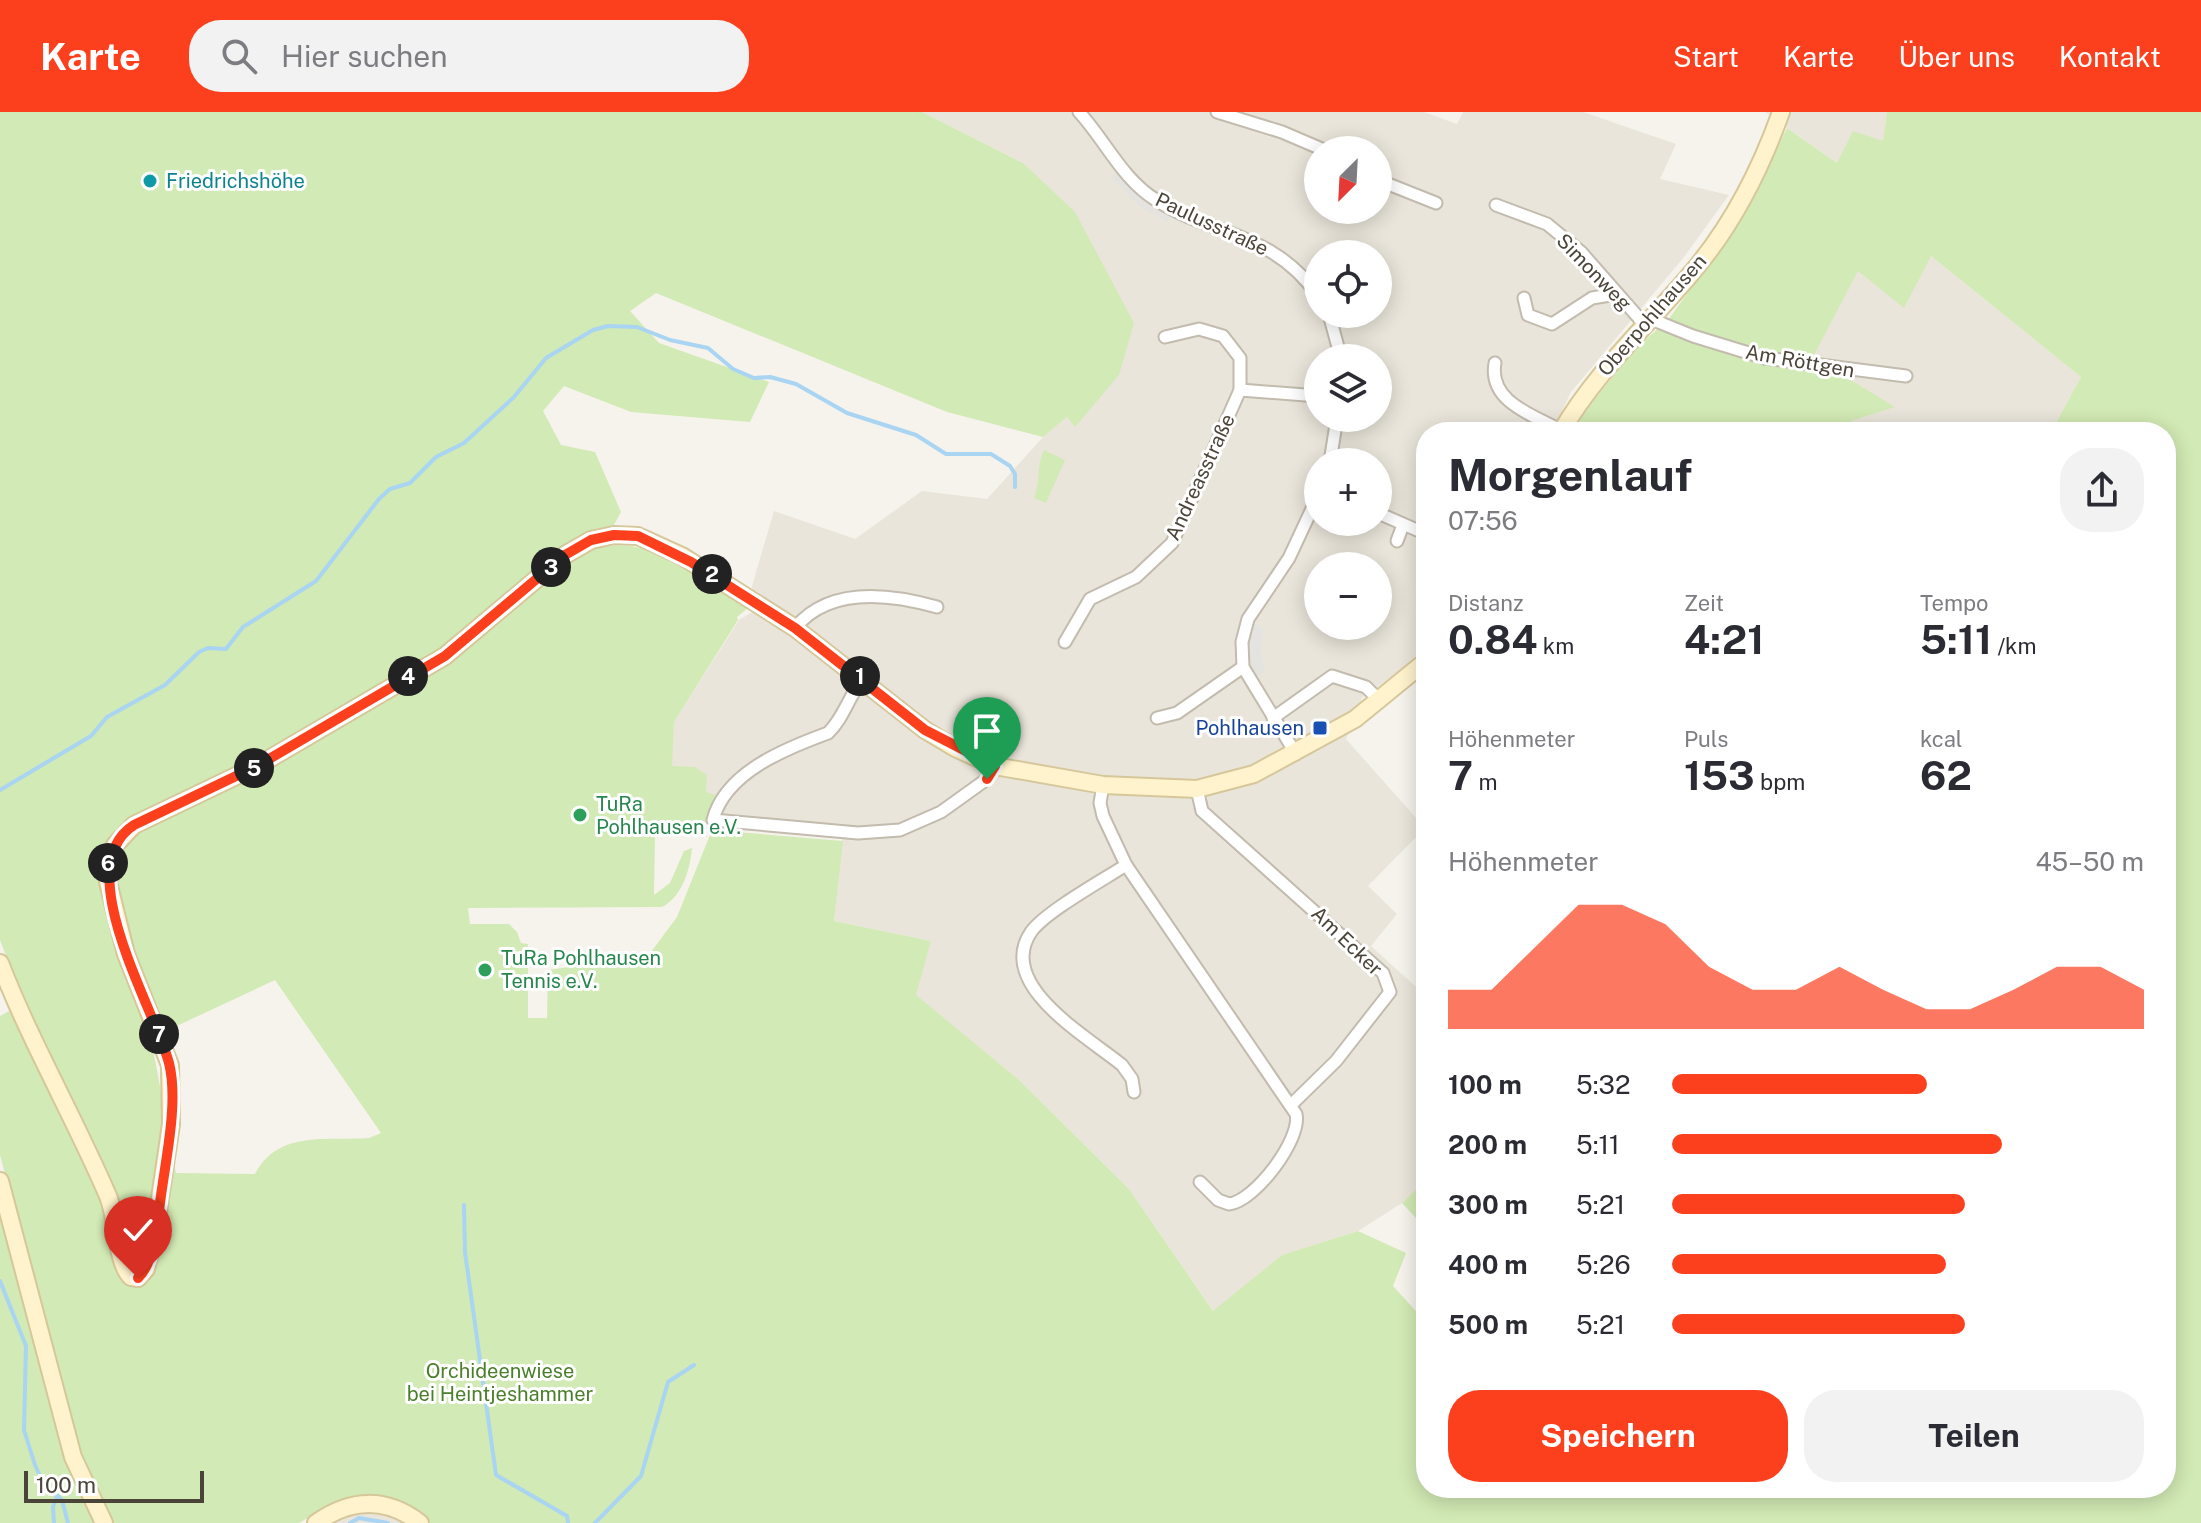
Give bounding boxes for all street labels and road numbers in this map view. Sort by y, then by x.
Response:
street label: Paulusstraße [1152,187,1272,261]
street label: Simonweg [1552,229,1636,315]
street label: Oberpohlhausen [1593,249,1711,381]
street label: Am Röttgen [1744,340,1856,382]
street label: Andreasstraße [1160,410,1240,544]
street label: Am Ecker [1307,901,1388,981]

